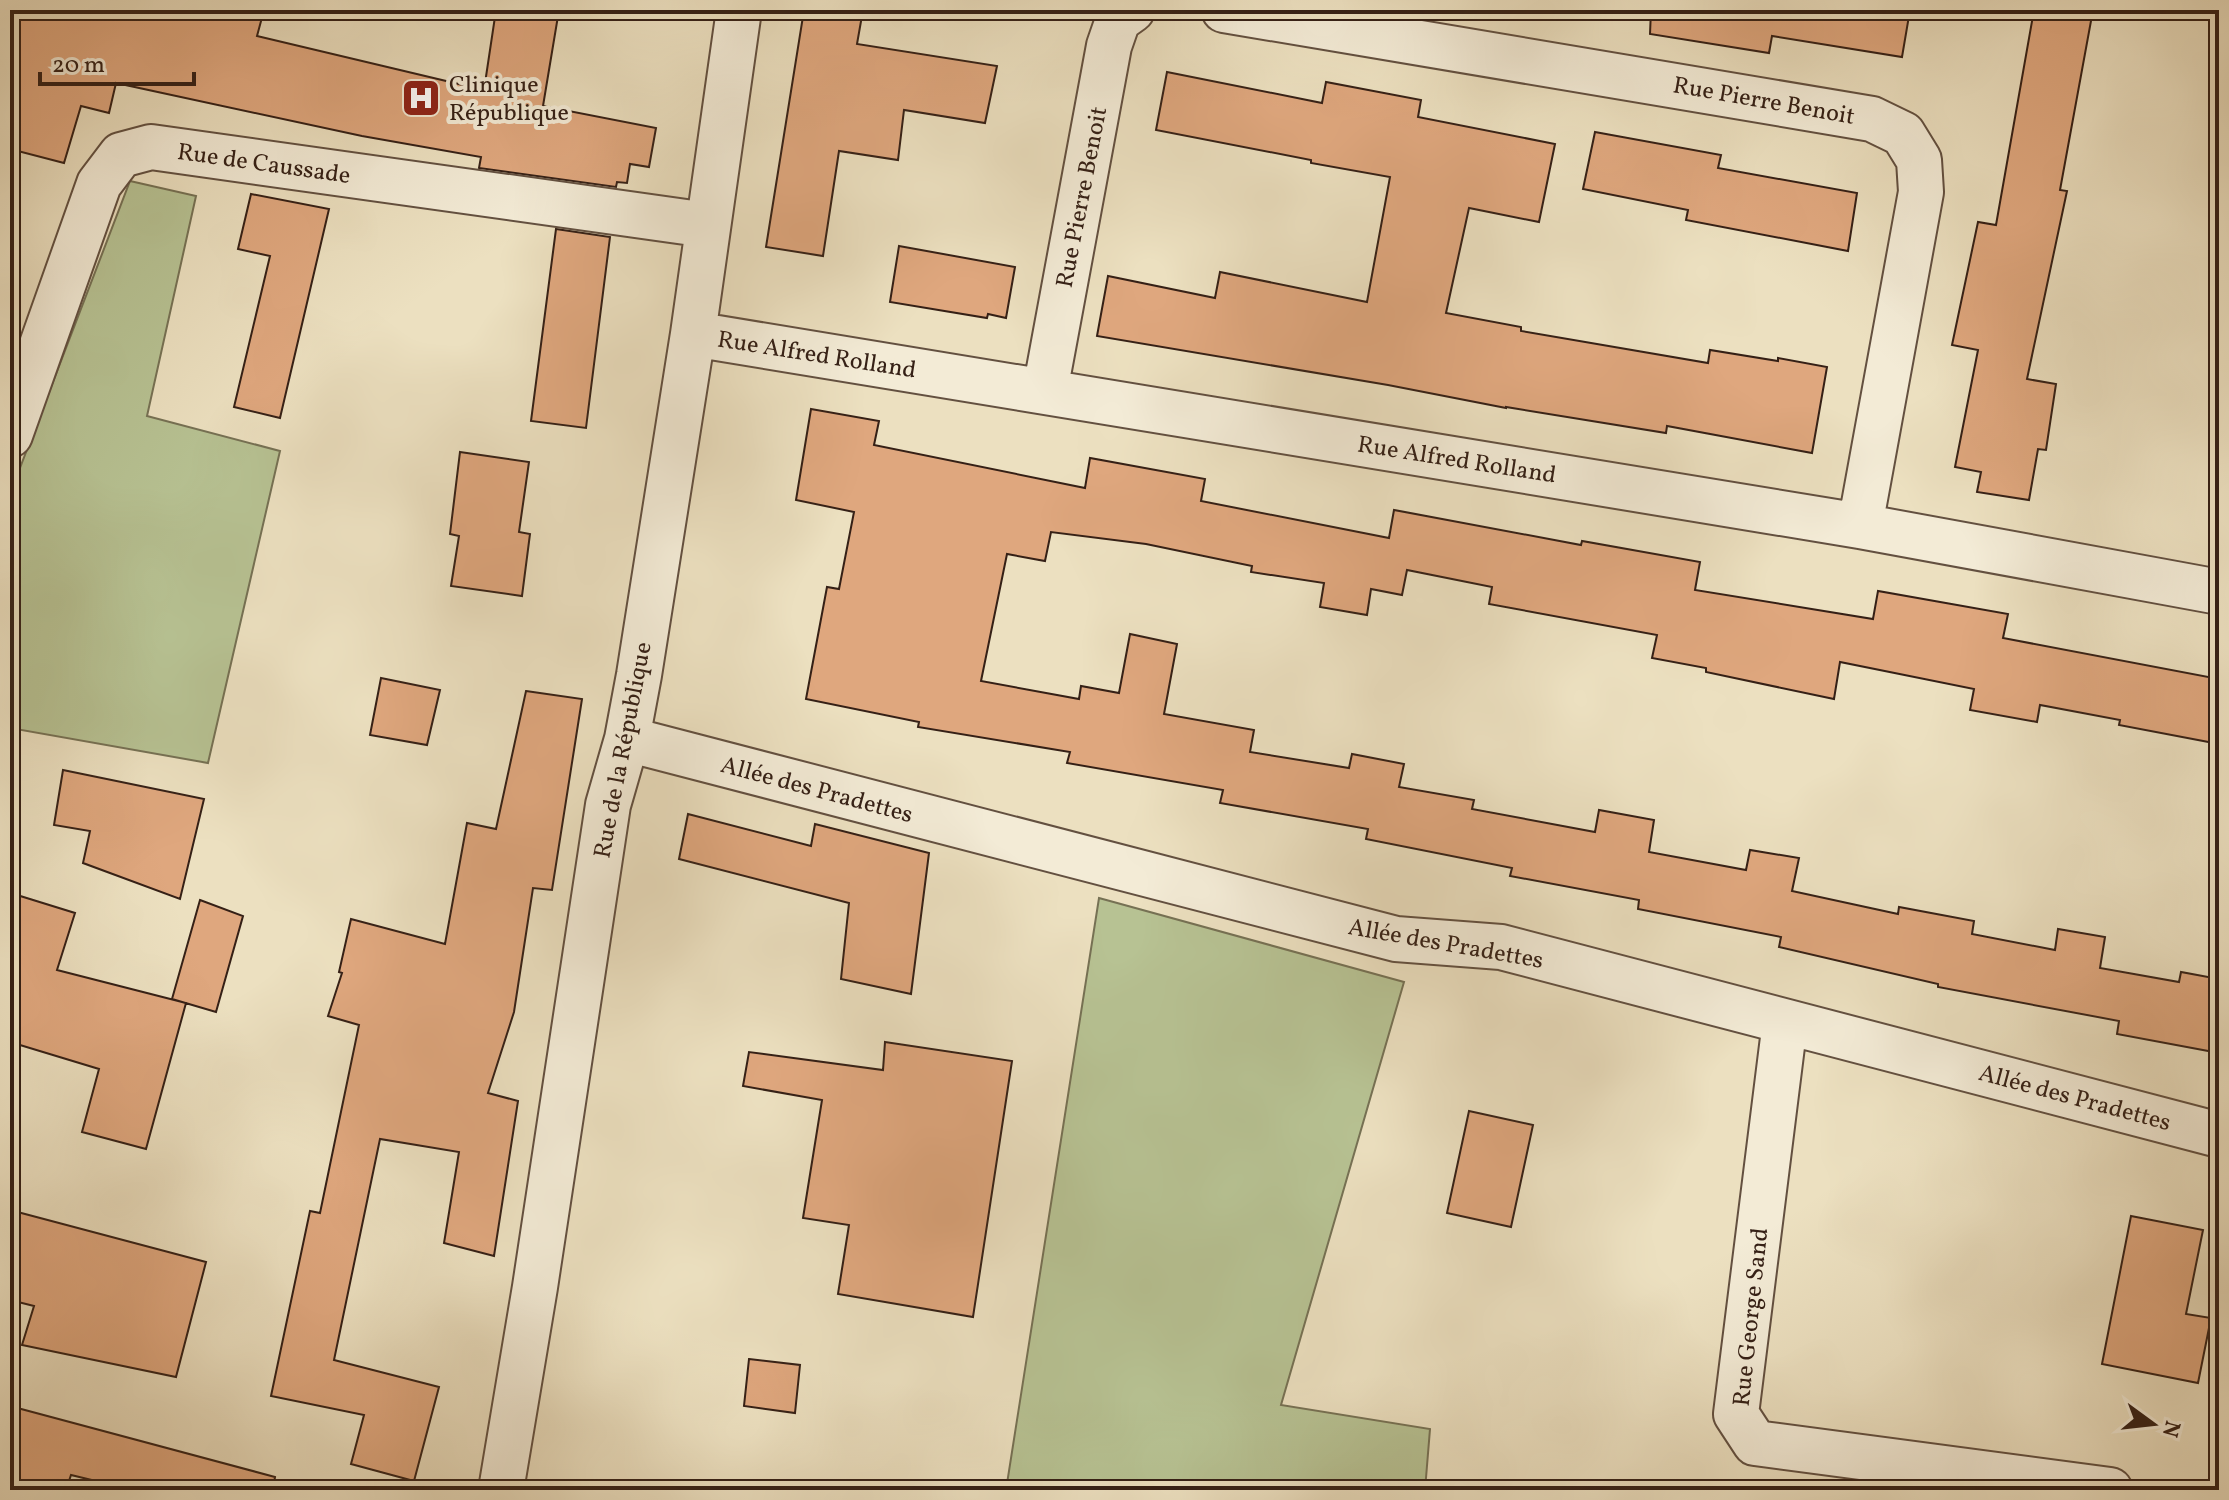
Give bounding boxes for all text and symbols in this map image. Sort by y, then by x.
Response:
scale bar [40,36,194,86]
text: 20 m [52,49,105,83]
place label: Clinique République [449,69,569,131]
street label: Rue Pierre Benoit [1670,69,1857,135]
hospital icon: Clinique République [400,77,442,119]
street label: Rue Pierre Benoit [1049,104,1117,291]
street label: Rue de Caussade [175,136,352,194]
street label: Rue Alfred Rolland [715,323,919,388]
street label: Rue Alfred Rolland [1355,428,1559,493]
street label: Rue de la République [586,639,662,861]
street label: Allée des Pradettes [717,749,916,833]
street label: Allée des Pradettes [1345,911,1546,979]
street label: Allée des Pradettes [1975,1057,2174,1141]
street label: Rue George Sand [1726,1226,1778,1408]
north arrow [2113,1384,2193,1464]
text: N [2153,1417,2187,1440]

